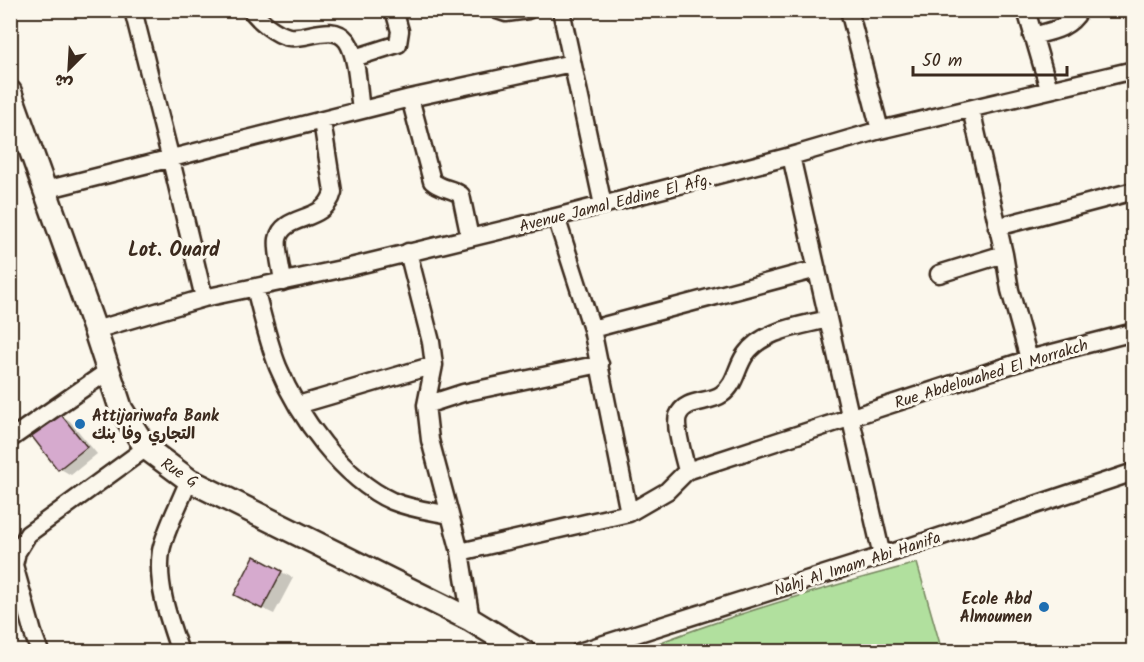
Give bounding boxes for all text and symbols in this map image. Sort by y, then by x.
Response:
north arrow [39,39,99,99]
scale bar [913,39,1068,77]
text: 50 m [922,47,962,76]
text: ش [50,66,77,96]
street label: Avenue Jamal Eddine El Afg. [517,167,714,239]
district label: Lot. Ouard [128,235,221,267]
street label: Rue Abdelouahed El Morrakch [891,333,1091,416]
place label: Attijariwafa Bank التجاري وفا بنك [92,404,220,447]
marker: Attijariwafa Bank التجاري وفا بنك [73,417,87,431]
street label: Rue G [155,452,203,495]
street label: Nahj Al Imam Abi Hanifa [771,526,944,603]
place label: Ecole Abd Almoumen [960,587,1032,630]
marker: Ecole Abd Almoumen [1037,600,1051,614]

